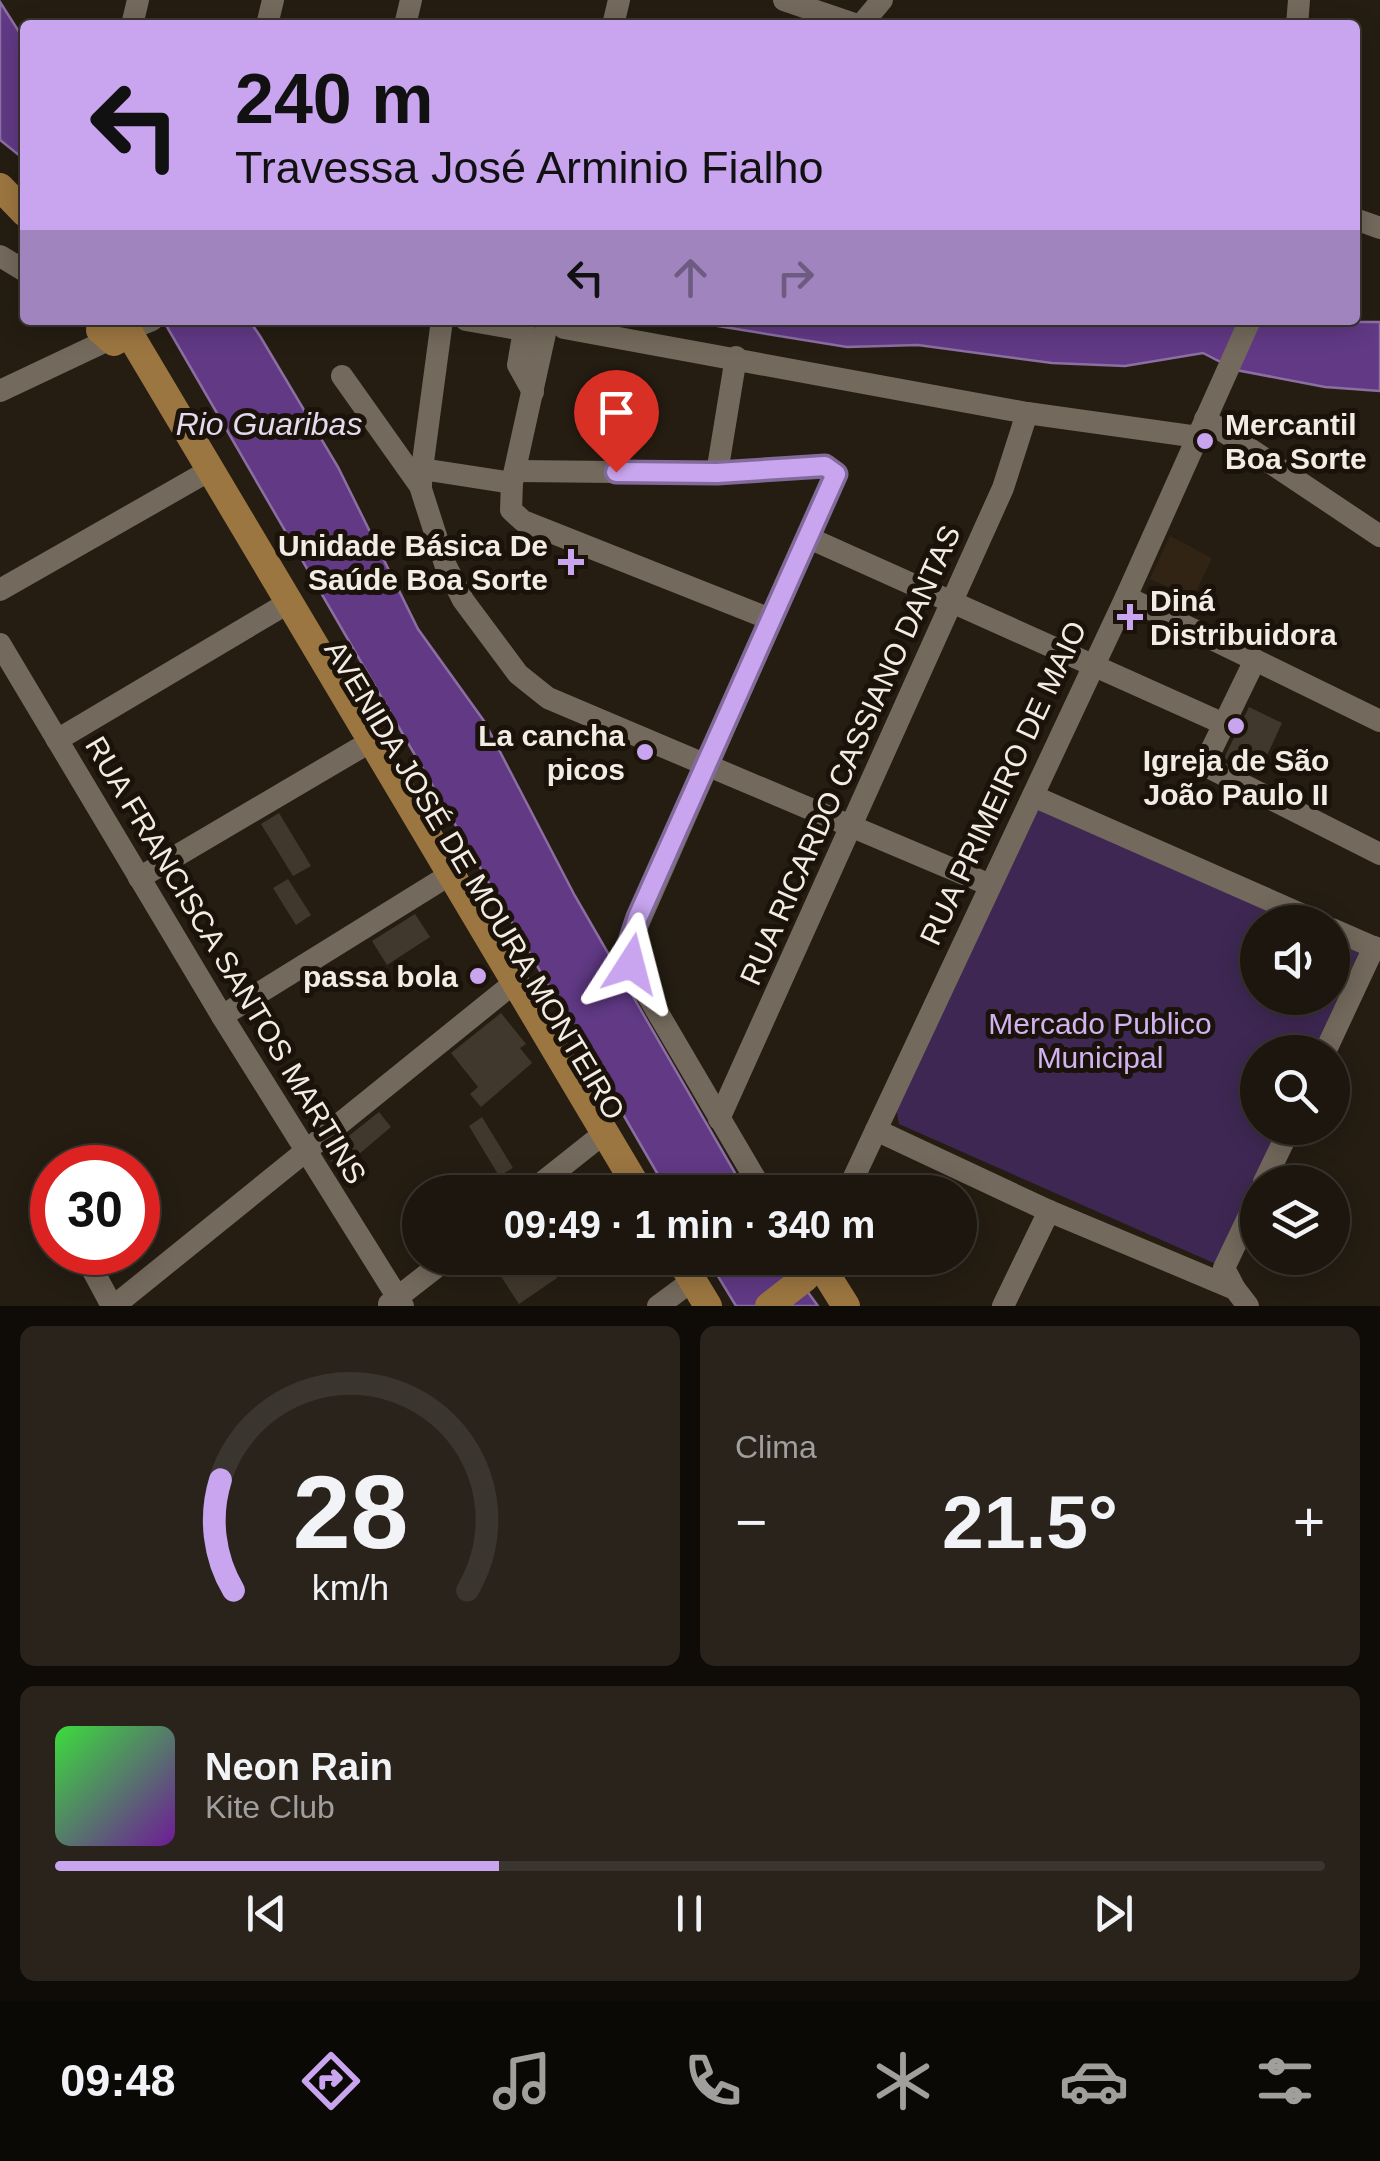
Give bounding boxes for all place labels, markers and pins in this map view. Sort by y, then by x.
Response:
pin [574,370,659,473]
place label: Mercantil Boa Sorte [1225,408,1367,475]
marker: Mercantil Boa Sorte [1194,430,1216,452]
place label: Unidade Básica De Saúde Boa Sorte [278,529,548,596]
marker: Unidade Básica De Saúde Boa Sorte [558,549,584,575]
place label: Diná Distribuidora [1150,584,1337,651]
marker: Diná Distribuidora [1119,606,1141,628]
marker: Igreja de São João Paulo II [1225,715,1247,737]
place label: La cancha picos [478,719,625,786]
marker: La cancha picos [634,741,656,763]
place label: Igreja de São João Paulo II [1143,744,1329,811]
place label: passa bola [303,960,458,993]
marker: passa bola [467,965,489,987]

